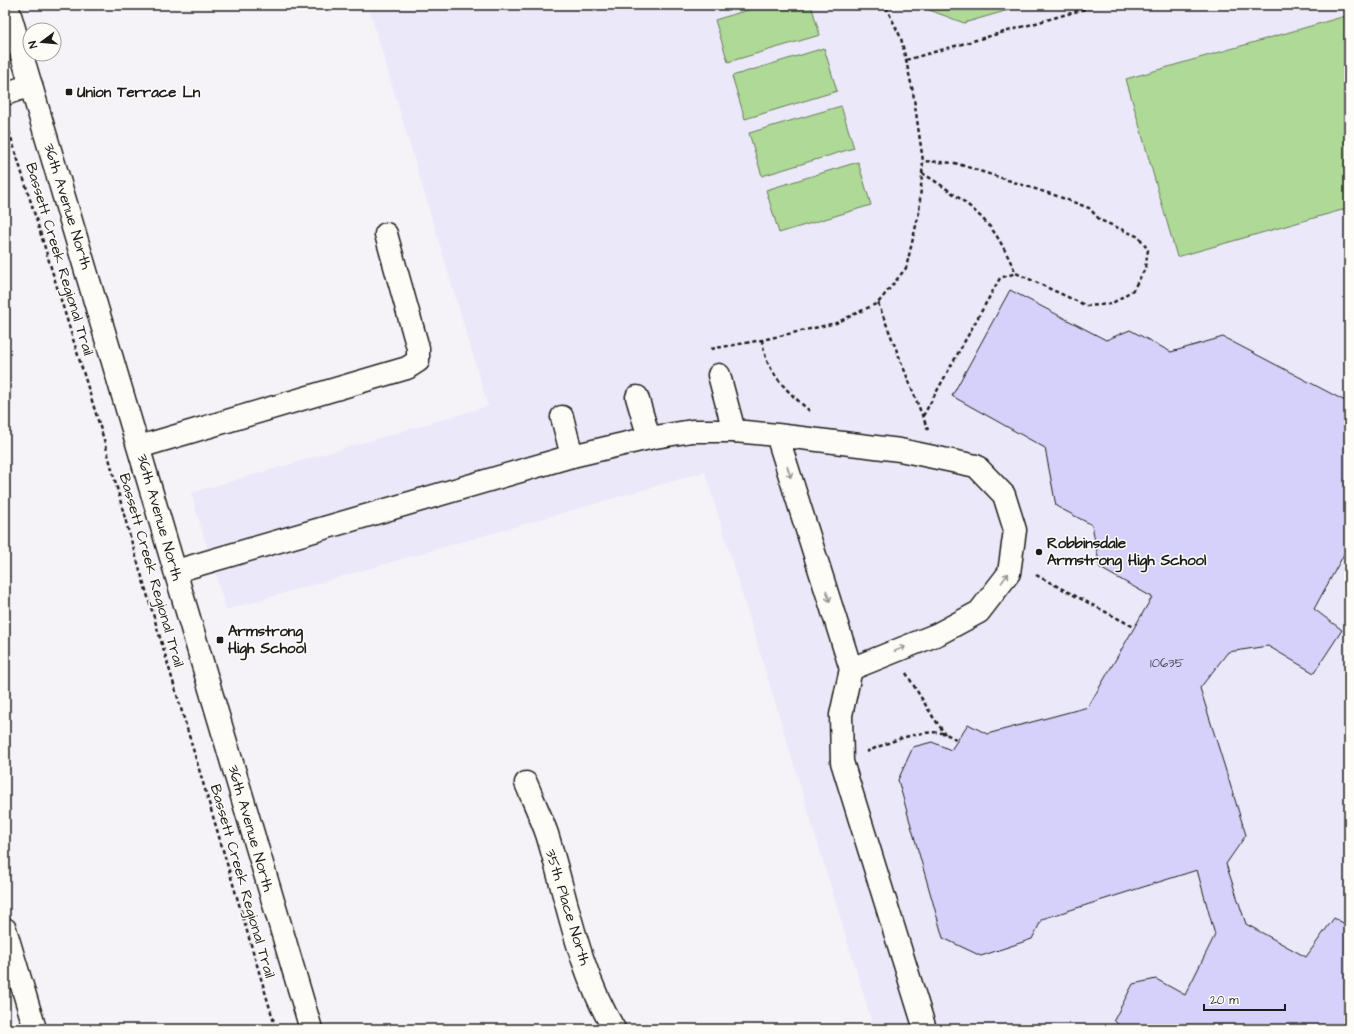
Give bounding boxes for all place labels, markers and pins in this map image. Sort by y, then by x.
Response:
place label: Union Terrace Ln [77,82,201,103]
marker: Union Terrace Ln [64,87,74,97]
place label: Robbinsdale Armstrong High School [1047,533,1207,573]
marker: Robbinsdale Armstrong High School [1034,547,1044,557]
place label: Armstrong High School [228,621,307,661]
marker: Armstrong High School [215,635,225,645]

